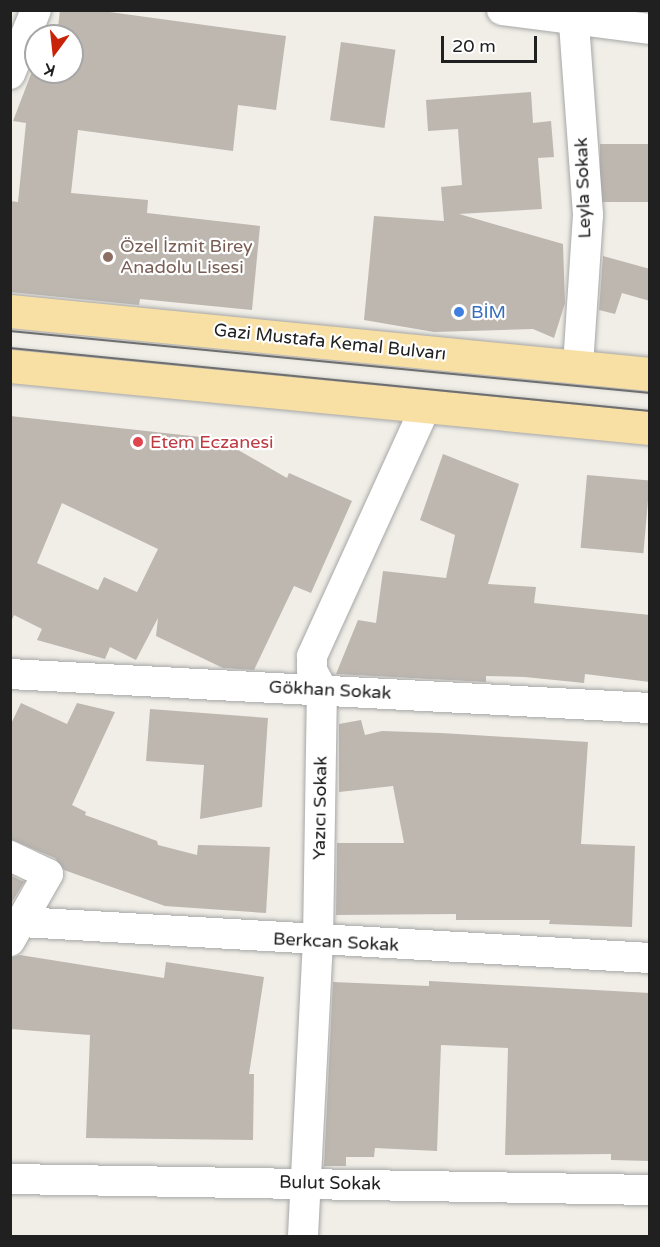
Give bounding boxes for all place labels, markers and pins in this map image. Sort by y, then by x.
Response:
place label: Özel İzmit Birey Anadolu Lisesi [120,236,253,278]
marker: Özel İzmit Birey Anadolu Lisesi [101,250,115,264]
place label: BİM [471,301,506,323]
marker: BİM [452,305,466,319]
place label: Etem Eczanesi [150,431,273,453]
marker: Etem Eczanesi [131,435,145,449]

